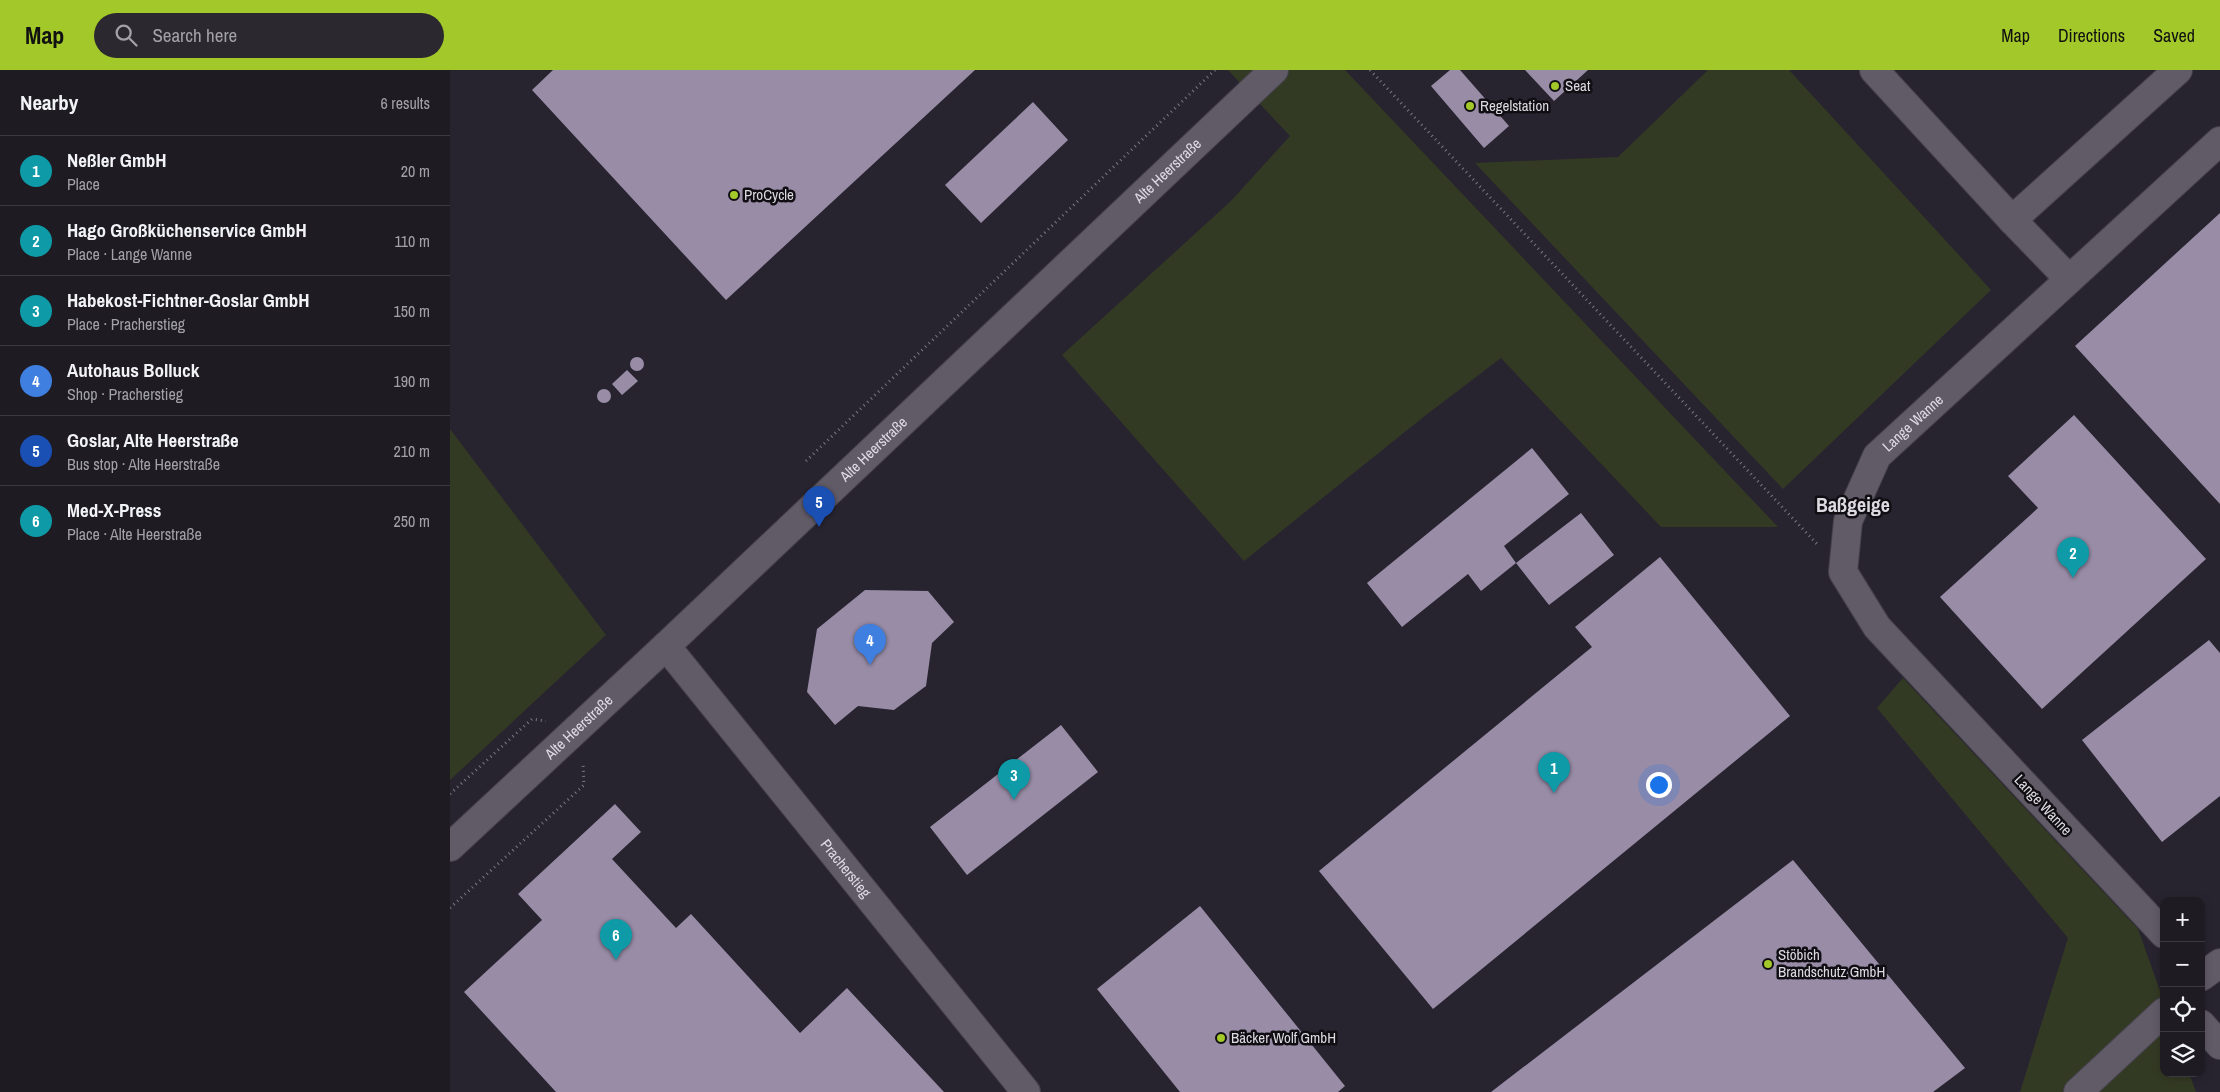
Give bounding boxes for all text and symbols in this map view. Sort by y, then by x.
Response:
search box [94,13,444,58]
text: Map [25,19,64,51]
icon: search [112,21,140,49]
text: Search here [152,22,237,48]
text: Map [2001,23,2030,48]
text: Directions [2058,23,2125,48]
text: Saved [2153,23,2195,48]
place label: Seat [1565,75,1591,96]
marker: Seat [1549,80,1561,92]
text: Nearby [20,88,78,117]
text: 6 results [380,92,430,114]
place label: Regelstation [1480,95,1549,116]
marker: Regelstation [1464,100,1476,112]
street label: Alte Heerstraße [1128,133,1206,208]
text: Neßler GmbH [67,147,167,173]
text: 1 [32,160,40,182]
text: 20 m [401,160,430,182]
text: Place [67,173,100,195]
place label: ProCycle [744,184,794,205]
marker: ProCycle [728,189,740,201]
text: Hago Großküchenservice GmbH [67,217,307,243]
text: 2 [32,230,40,252]
text: 110 m [394,230,430,252]
text: Place · Lange Wanne [67,243,192,265]
text: Habekost-Fichtner-Goslar GmbH [67,287,309,313]
text: 3 [32,300,40,322]
text: 150 m [394,300,430,322]
text: Place · Pracherstieg [67,313,185,335]
text: Autohaus Bolluck [67,357,199,383]
text: 4 [32,370,40,392]
text: 190 m [394,370,430,392]
text: Shop · Pracherstieg [67,383,183,405]
street label: Lange Wanne [1877,389,1948,456]
street label: Alte Heerstraße [834,412,912,487]
text: Goslar, Alte Heerstraße [67,427,239,453]
text: 5 [32,440,40,462]
text: 210 m [394,440,430,462]
text: Bus stop · Alte Heerstraße [67,453,220,475]
pin: 5 [803,486,835,527]
district label: Baßgeige [1816,491,1890,518]
text: Med-X-Press [67,497,161,523]
text: 6 [32,510,40,532]
text: 250 m [394,510,430,532]
text: Place · Alte Heerstraße [67,523,202,545]
pin: 2 [2057,537,2089,578]
pin: 4 [854,624,886,665]
street label: Alte Heerstraße [539,690,617,764]
pin: 1 [1538,752,1570,793]
pin: 3 [998,759,1030,800]
street label: Lange Wanne [2010,770,2077,840]
your location [1646,772,1672,798]
street label: Pracherstieg [816,834,876,902]
map controls [2160,897,2205,1077]
button: + [2160,897,2205,942]
pin: 6 [600,919,632,960]
button: − [2160,942,2205,987]
place label: Stöbich Brandschutz GmbH [1778,944,1885,982]
marker: Stöbich Brandschutz GmbH [1762,958,1774,970]
button: locate [2160,987,2205,1032]
place label: Bäcker Wolf GmbH [1231,1027,1336,1048]
marker: Bäcker Wolf GmbH [1215,1032,1227,1044]
button: layers [2160,1032,2205,1077]

